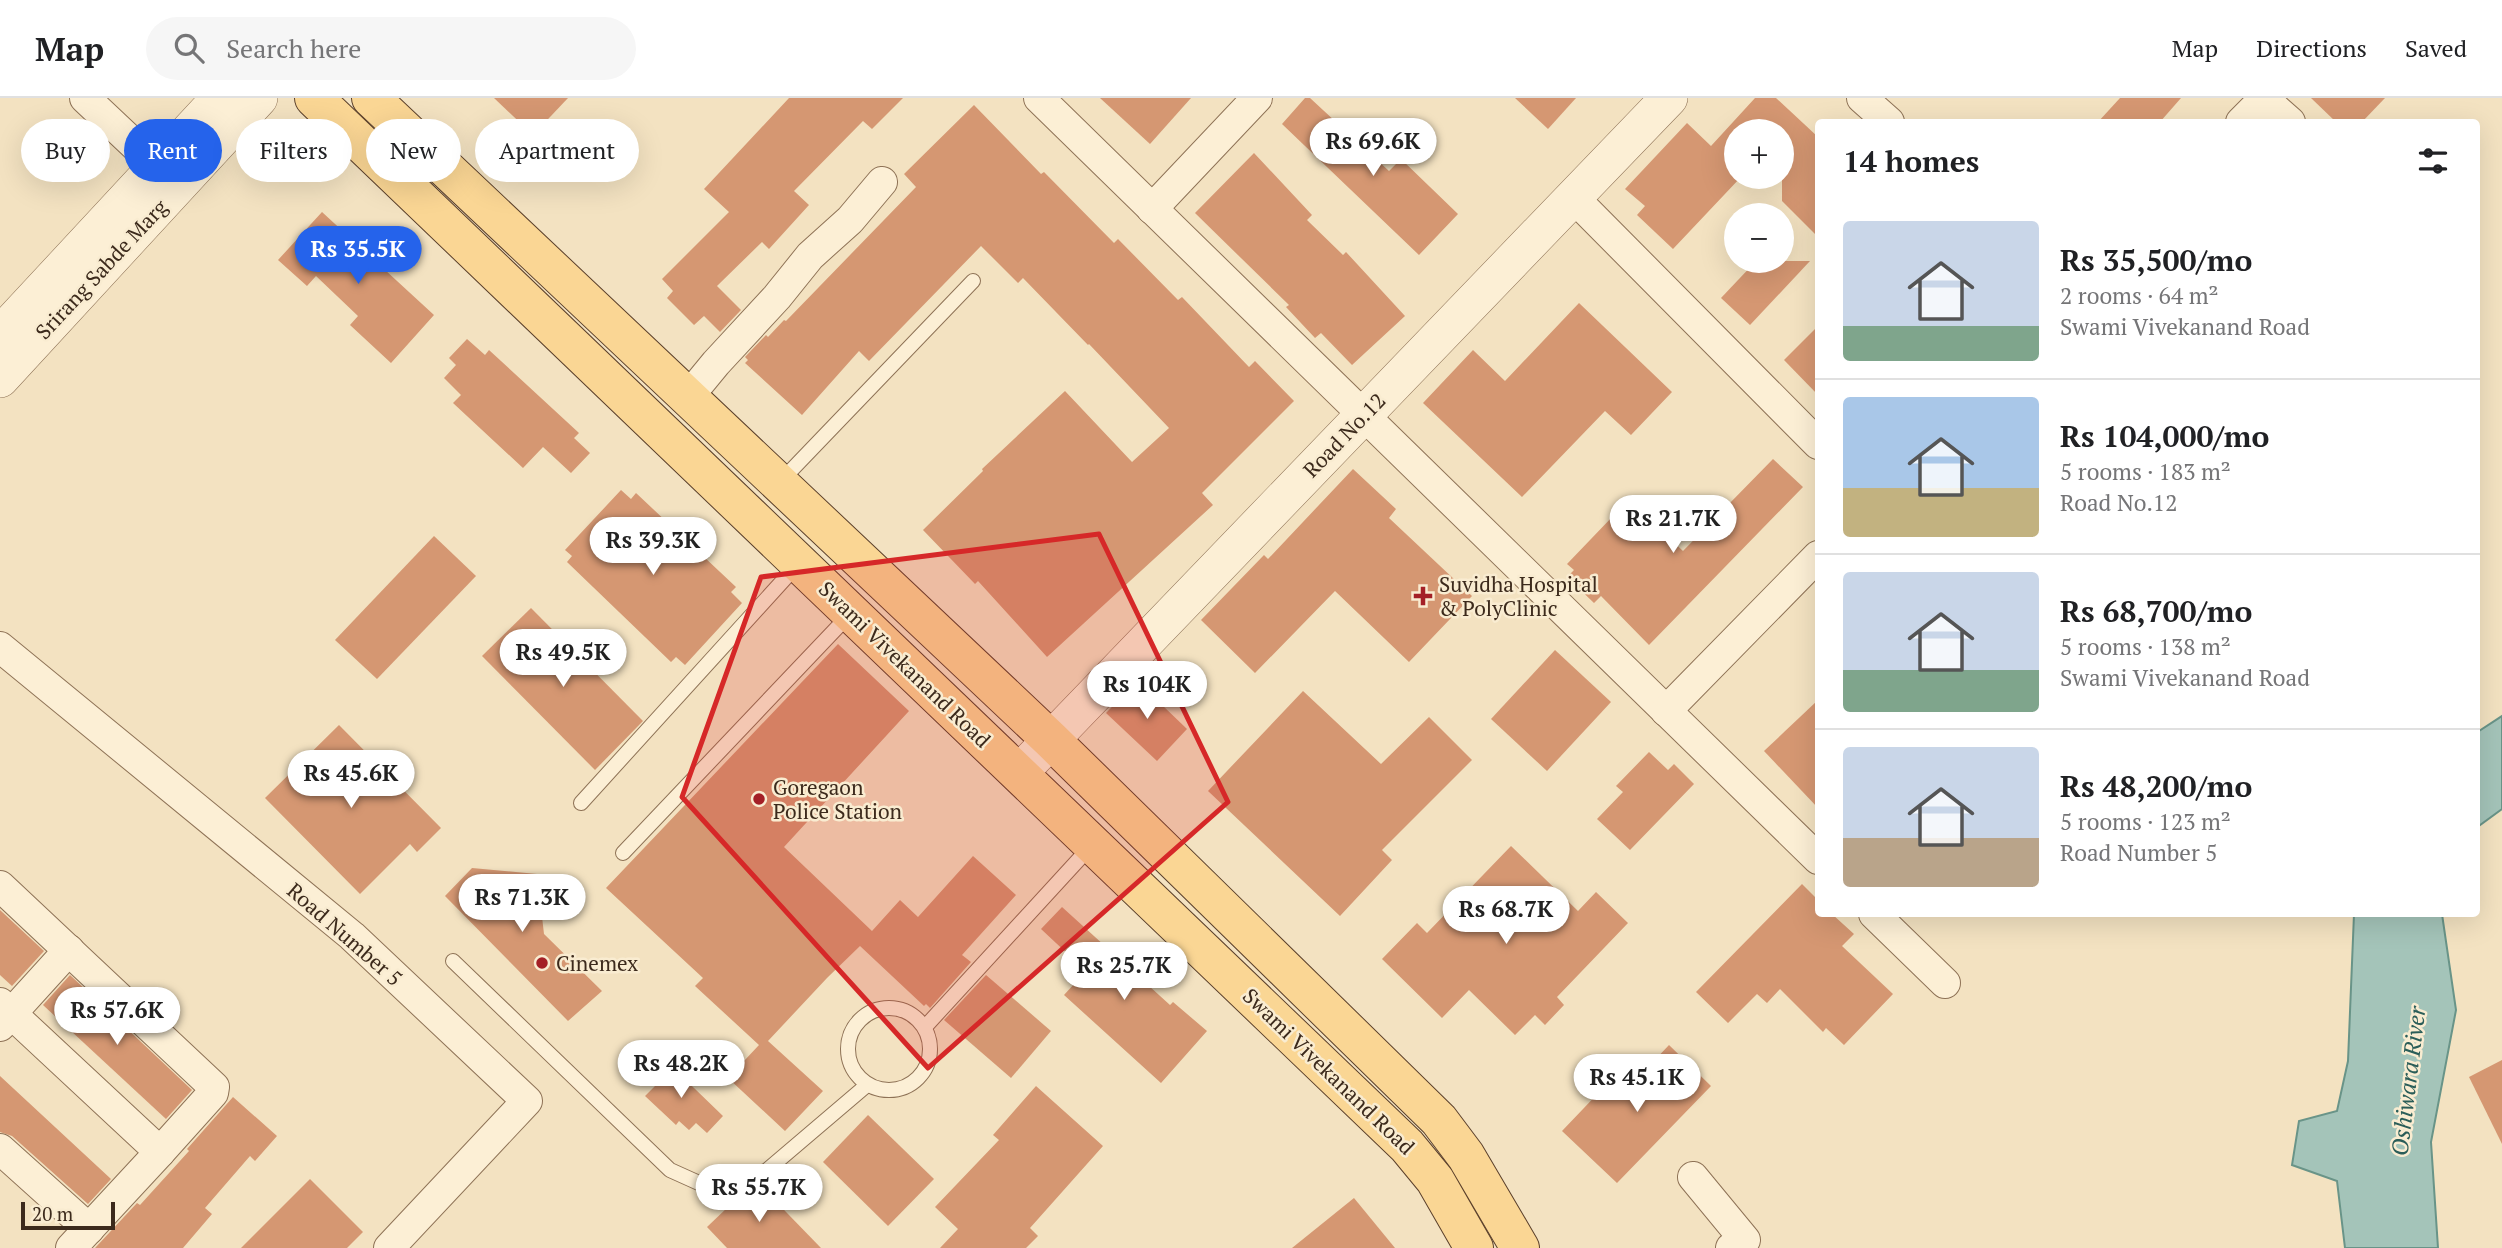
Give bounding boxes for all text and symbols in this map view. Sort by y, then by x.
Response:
search box [146,17,636,80]
text: Map [35,27,104,70]
icon: search [170,29,208,67]
text: Search here [226,31,361,65]
text: Map [2172,32,2218,64]
text: Directions [2256,32,2367,64]
text: Saved [2405,32,2467,64]
pin: Rs 69.6K [1301,118,1445,178]
chip: Buy [21,119,110,182]
chip: Rent [124,119,222,182]
chip: Filters [236,119,352,182]
chip: New [366,119,461,182]
chip: Apartment [475,119,639,182]
map controls [1724,119,1794,273]
button: + [1724,119,1794,189]
text: Rs 69.6K [1326,125,1420,156]
text: 14 homes [1843,141,1979,181]
icon: filters [2414,142,2452,180]
street label: Srirang Sabde Marg [29,192,174,345]
button: − [1724,203,1794,273]
pin: Rs 35.5K [286,226,430,286]
text: Rs 35.5K [311,233,405,264]
text: Rs 35,500/mo [2060,240,2252,280]
icon: home [1899,249,1983,333]
text: 2 rooms · 64 m² [2060,280,2219,311]
text: Swami Vivekanand Road [2060,311,2310,342]
street label: Road No.12 [1297,387,1391,483]
text: Rs 104,000/mo [2060,416,2269,456]
icon: home [1899,425,1983,509]
text: 5 rooms · 183 m² [2060,456,2231,487]
text: Road No.12 [2060,487,2177,518]
pin: Rs 21.7K [1601,496,1745,555]
text: Rs 21.7K [1626,502,1720,533]
pin: Rs 39.3K [581,518,725,577]
text: Rs 39.3K [606,524,700,555]
place label: Suvidha Hospital & PolyClinic [1439,570,1598,622]
street label: Swami Vivekanand Road [813,575,997,754]
marker: Suvidha Hospital & PolyClinic [1413,586,1433,606]
text: Rs 68,700/mo [2060,591,2252,631]
icon: home [1899,600,1983,684]
pin: Rs 49.5K [491,630,635,689]
text: 5 rooms · 138 m² [2060,631,2231,662]
text: Rs 49.5K [516,636,610,667]
pin: Rs 104K [1082,662,1212,721]
text: Swami Vivekanand Road [2060,662,2310,693]
text: Rs 104K [1103,668,1191,699]
pin: Rs 45.6K [279,750,423,810]
text: Rs 45.6K [304,757,398,788]
text: Rs 48,200/mo [2060,766,2252,806]
place label: Goregaon Police Station [773,773,903,825]
icon: home [1899,775,1983,859]
marker: Goregaon Police Station [751,791,767,807]
text: 5 rooms · 123 m² [2060,806,2231,837]
text: Road Number 5 [2060,837,2218,868]
pin: Rs 71.3K [450,874,594,934]
street label: Road Number 5 [282,876,408,992]
text: Rs 71.3K [475,881,569,912]
pin: Rs 68.7K [1434,886,1578,946]
text: Rs 68.7K [1459,893,1553,924]
pin: Rs 25.7K [1052,942,1196,1002]
place label: Cinemex [556,949,638,977]
text: Rs 25.7K [1077,949,1171,980]
marker: Cinemex [534,955,550,971]
street label: Swami Vivekanand Road [1237,982,1421,1161]
pin: Rs 57.6K [45,988,189,1047]
text: Rs 57.6K [70,994,164,1025]
water label: Oshiwara River [2383,1003,2433,1158]
pin: Rs 48.2K [609,1040,753,1100]
text: Rs 48.2K [634,1047,728,1078]
pin: Rs 45.1K [1565,1054,1709,1114]
text: Rs 45.1K [1590,1061,1684,1092]
pin: Rs 55.7K [687,1164,831,1224]
text: Rs 55.7K [712,1171,806,1202]
scale bar [21,1199,116,1231]
text: 20 m [32,1201,73,1226]

